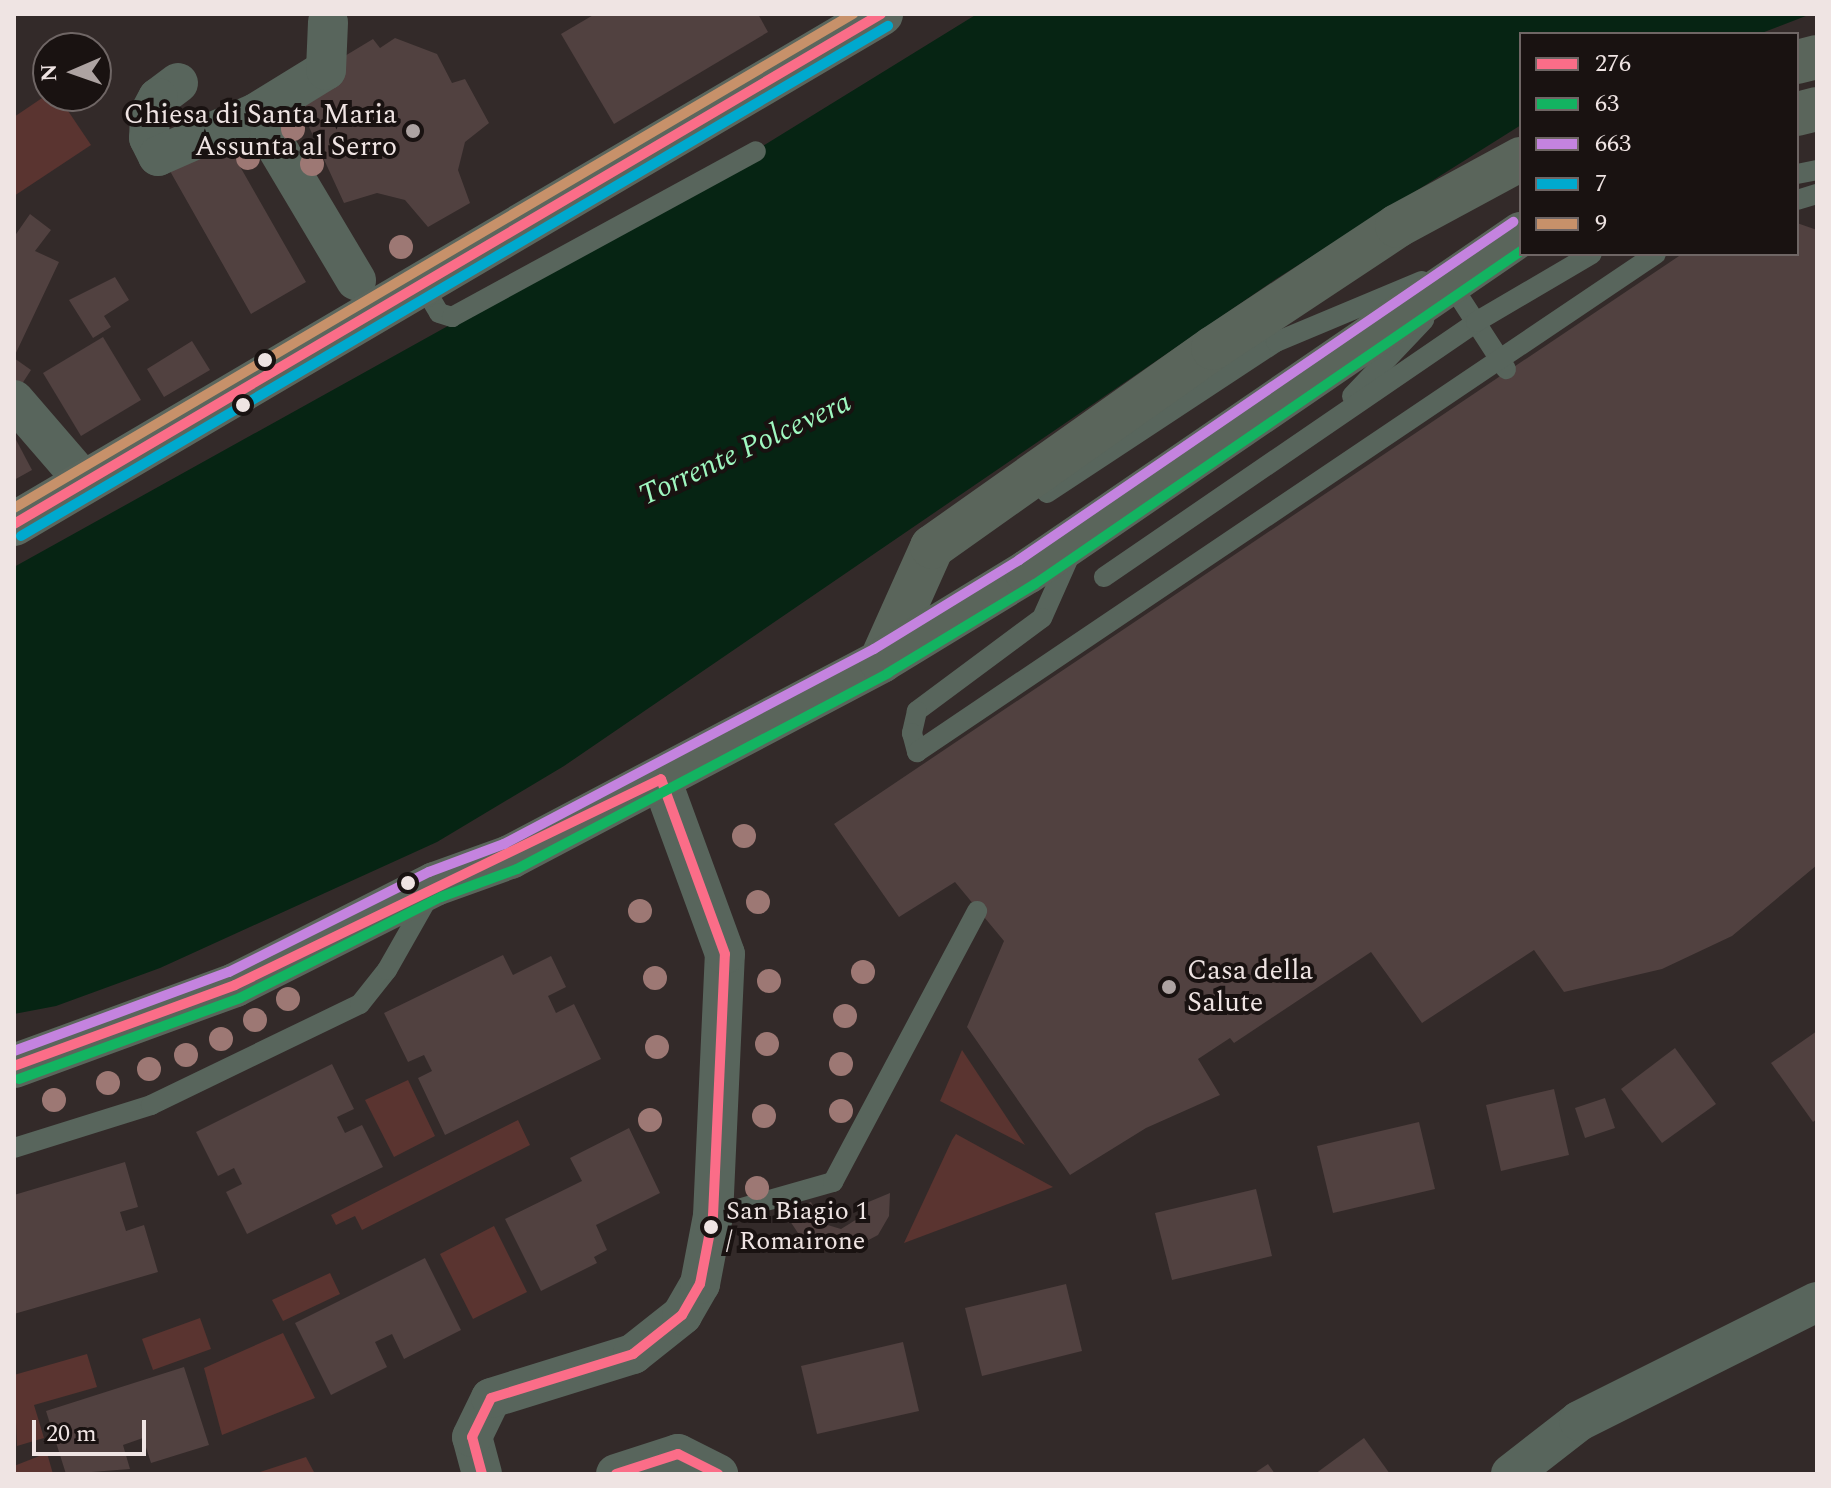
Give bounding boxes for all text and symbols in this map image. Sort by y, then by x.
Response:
north arrow [32,32,112,112]
legend [1519,32,1799,256]
text: 276 [1595,46,1631,82]
text: N [33,63,66,82]
text: 63 [1595,86,1619,122]
place label: Chiesa di Santa Maria Assunta al Serro [124,98,397,164]
marker: Chiesa di Santa Maria Assunta al Serro [404,122,422,140]
text: 663 [1595,126,1631,162]
text: 7 [1595,166,1607,202]
text: 9 [1595,206,1607,242]
unlabelled marker [257,352,273,368]
water label: Torrente Polcevera [633,384,857,514]
unlabelled marker [235,397,251,413]
unlabelled marker [400,875,416,891]
place label: Casa della Salute [1187,954,1313,1020]
marker: Casa della Salute [1158,976,1180,998]
place label: San Biagio 1 / Romairone [726,1196,868,1258]
marker: San Biagio 1 / Romairone [703,1219,719,1235]
scale bar [36,1404,150,1454]
text: 20 m [46,1416,97,1452]

